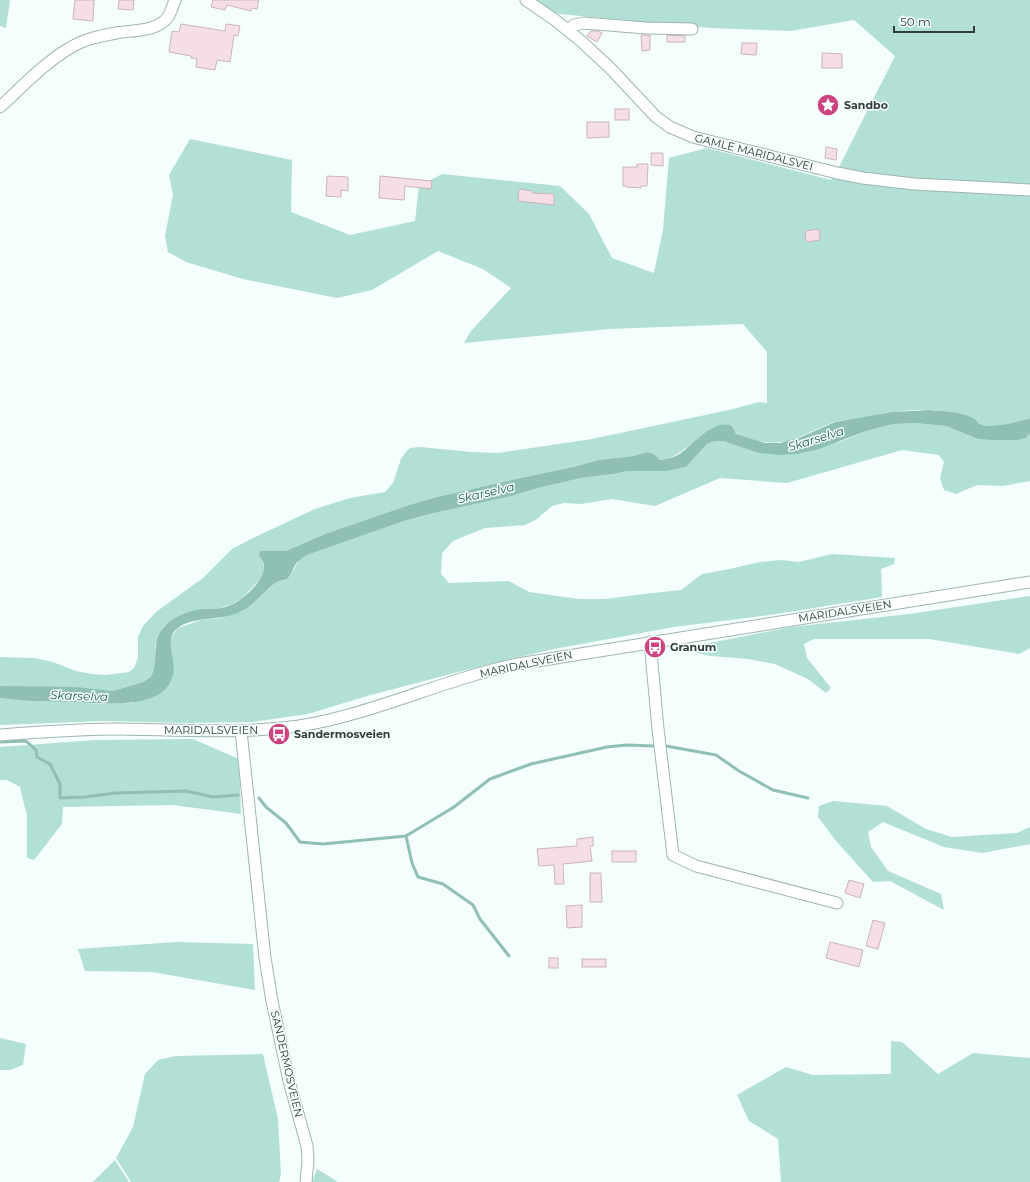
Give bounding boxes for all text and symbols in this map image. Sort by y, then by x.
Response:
scale bar [894,8,974,34]
text: 50 m [900,14,931,29]
place icon: Sandbo [815,92,841,118]
place label: Sandbo [844,98,888,112]
street label: GAMLE MARIDALSVEI [693,131,815,173]
water label: Skarselva [786,423,846,454]
water label: Skarselva [456,479,516,506]
street label: MARIDALSVEIEN [797,597,893,625]
bus stop icon: Granum [642,634,668,660]
place label: Granum [670,640,716,654]
street label: MARIDALSVEIEN [478,647,574,681]
water label: Skarselva [50,687,108,704]
bus stop icon: Sandermosveien [266,721,292,747]
street label: MARIDALSVEIEN [164,723,258,737]
place label: Sandermosveien [294,727,390,741]
street label: SANDERMOSVEIEN [268,1009,306,1119]

